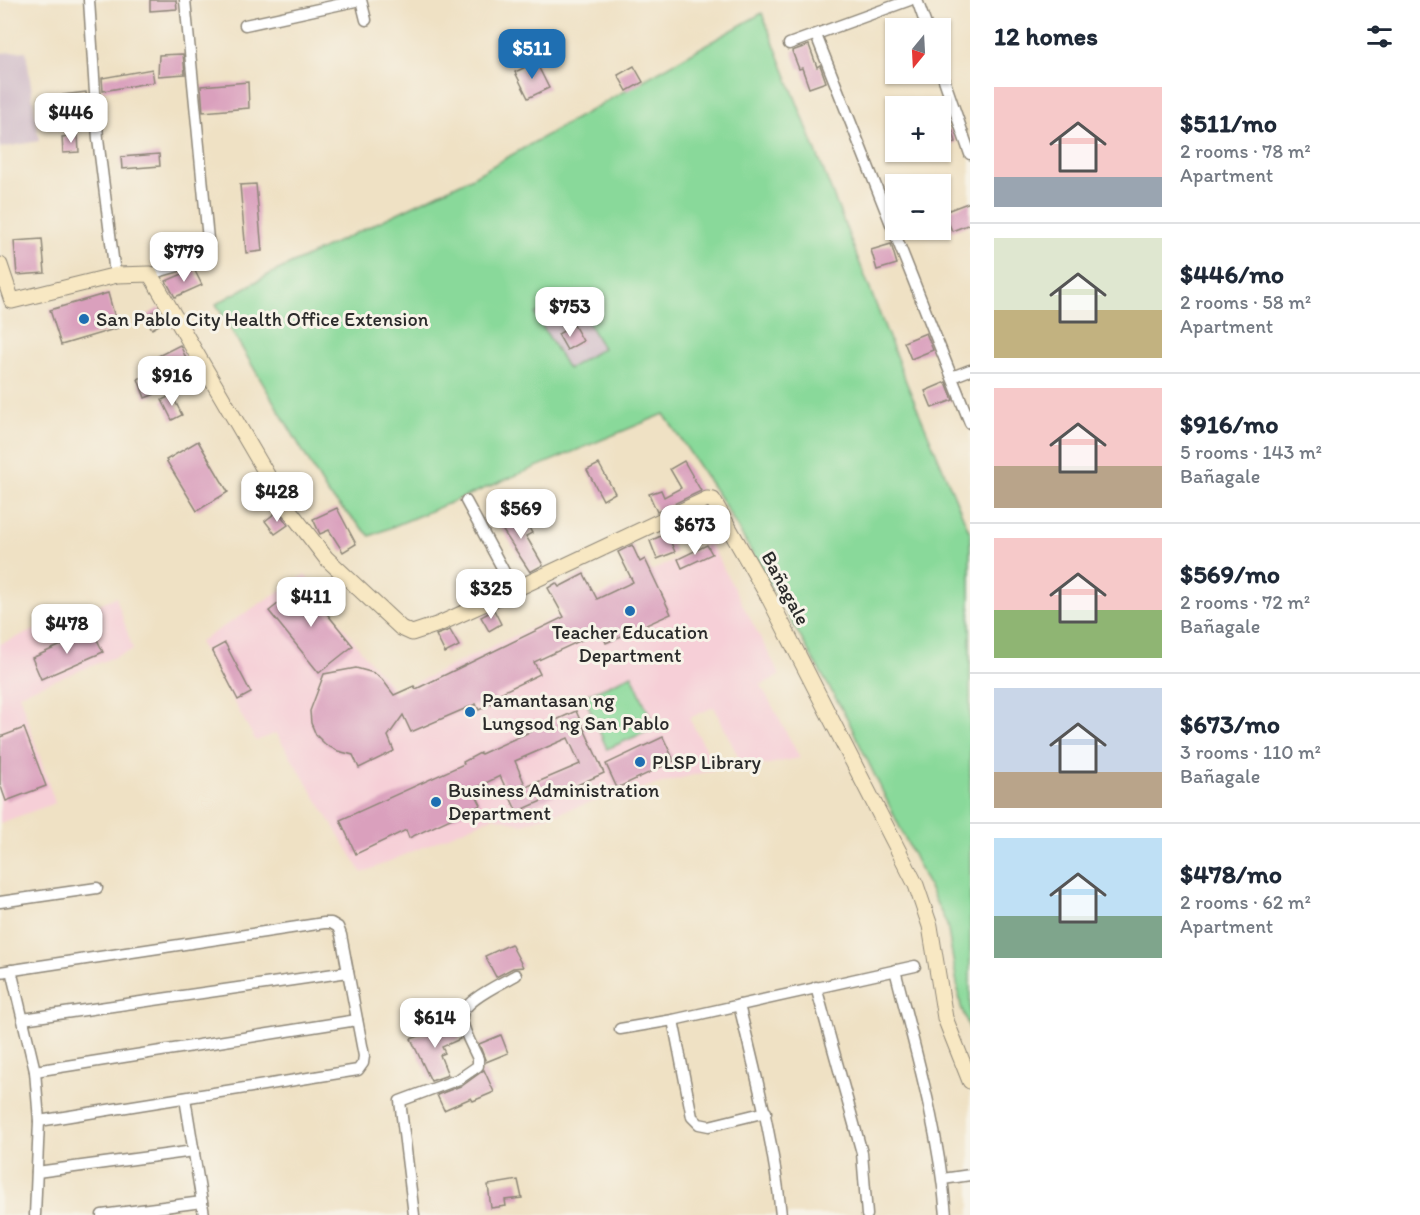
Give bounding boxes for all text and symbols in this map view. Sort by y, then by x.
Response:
north arrow [885,18,951,84]
map controls [885,18,951,240]
text: 12 homes [994,20,1098,52]
icon: filters [1363,20,1396,53]
pin: $511 [496,29,568,80]
text: $511 [512,36,552,60]
pin: $446 [35,93,107,144]
button: + [885,96,951,162]
text: $446 [49,100,93,124]
text: $511/mo [1180,107,1277,139]
icon: home [1042,111,1114,183]
text: 2 rooms · 78 m² [1180,139,1311,163]
text: Apartment [1180,163,1273,187]
button: − [885,174,951,240]
pin: $779 [148,232,220,283]
text: $779 [164,239,204,263]
text: $446/mo [1180,258,1284,290]
icon: home [1042,262,1114,334]
pin: $753 [534,287,606,338]
text: 2 rooms · 58 m² [1180,290,1311,314]
text: $753 [549,294,591,318]
place label: San Pablo City Health Office Extension [96,307,429,331]
marker: San Pablo City Health Office Extension [77,312,91,326]
text: Apartment [1180,314,1273,338]
pin: $916 [136,356,208,407]
text: $916 [152,363,192,387]
text: $916/mo [1180,408,1279,440]
icon: home [1042,412,1114,484]
text: 5 rooms · 143 m² [1180,440,1322,464]
text: Bañagale [1180,464,1260,488]
pin: $428 [241,472,313,523]
text: $428 [255,479,299,503]
pin: $569 [485,489,557,540]
text: $569 [500,496,542,520]
pin: $673 [659,505,731,556]
text: $673 [674,512,716,536]
street label: Bañagale [757,547,815,629]
text: $569/mo [1180,558,1280,590]
icon: home [1042,562,1114,634]
pin: $325 [455,569,527,620]
text: $325 [470,576,512,600]
pin: $411 [275,577,347,628]
text: $411 [291,584,331,608]
text: 2 rooms · 72 m² [1180,590,1310,614]
pin: $478 [31,604,103,655]
marker: Teacher Education Department [623,604,637,618]
text: $478 [45,611,89,635]
text: Bañagale [1180,614,1260,638]
place label: Teacher Education Department [552,620,708,667]
place label: Pamantasan ng Lungsod ng San Pablo [482,688,670,735]
marker: Pamantasan ng Lungsod ng San Pablo [463,705,477,719]
text: $673/mo [1180,708,1280,740]
icon: home [1042,712,1114,784]
text: 3 rooms · 110 m² [1180,740,1321,764]
place label: PLSP Library [652,750,762,774]
marker: PLSP Library [633,755,647,769]
text: Bañagale [1180,764,1260,788]
place label: Business Administration Department [448,778,659,825]
marker: Business Administration Department [429,795,443,809]
text: $478/mo [1180,858,1282,890]
icon: home [1042,862,1114,934]
text: 2 rooms · 62 m² [1180,890,1311,914]
text: Apartment [1180,914,1273,938]
pin: $614 [399,998,471,1049]
text: $614 [414,1005,456,1029]

